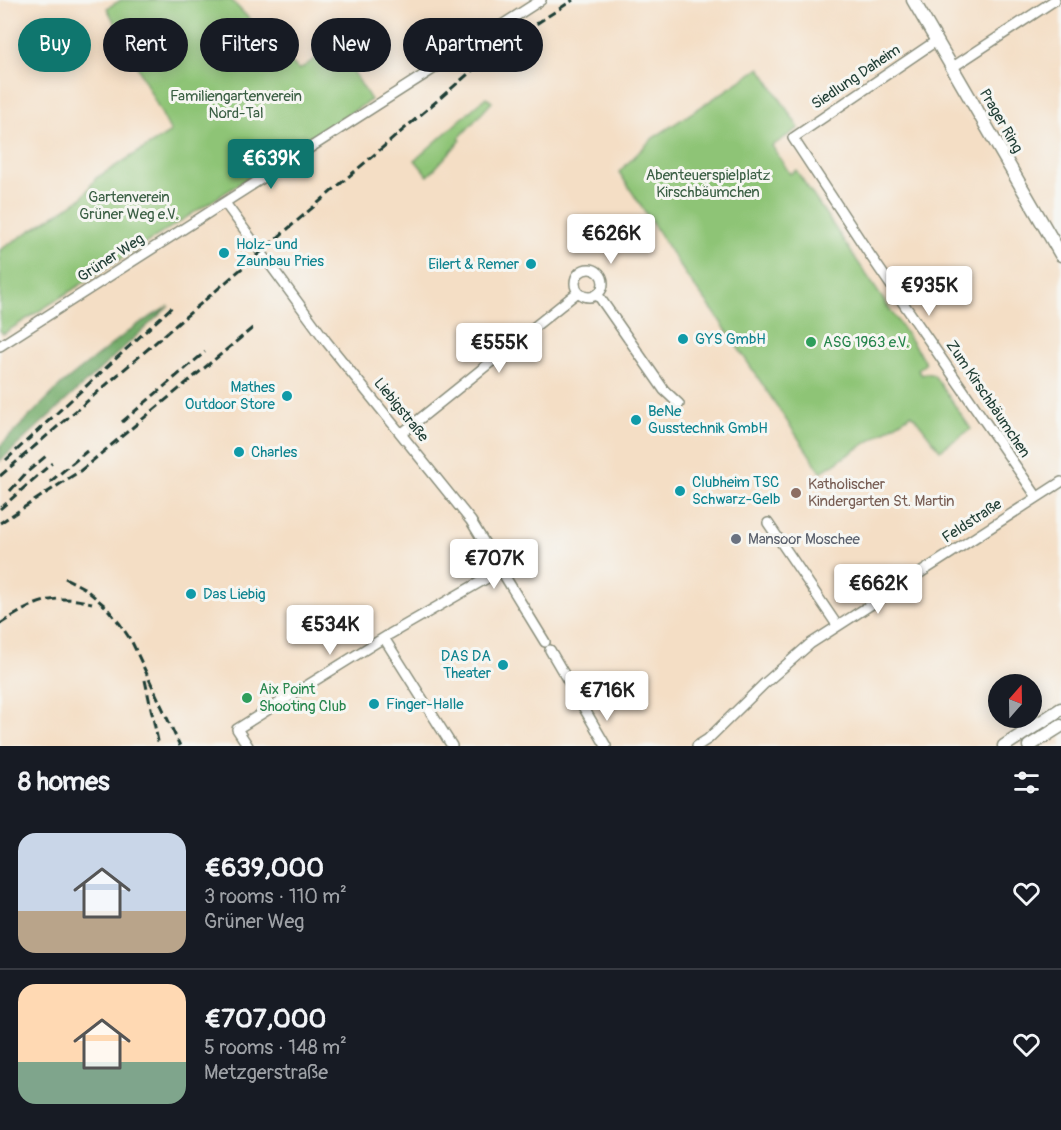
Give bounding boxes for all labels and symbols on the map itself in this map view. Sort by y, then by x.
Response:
street label: Siedlung Daheim [808,40,904,114]
street label: Prager Ring [975,85,1027,157]
park label: Familiengartenverein Nord-Tal [170,87,302,123]
pin: €639K [229,139,313,190]
park label: Abenteuerspielplatz Kirschbäumchen [646,166,771,202]
park label: Gartenverein Grüner Weg e.V. [79,188,179,224]
pin: €626K [569,214,653,265]
street label: Grüner Weg [74,230,148,286]
place label: Holz- und Zaunbau Pries [236,235,324,271]
marker: Holz- und Zaunbau Pries [217,246,231,260]
place label: Eilert & Remer [428,255,520,274]
marker: Eilert & Remer [524,257,538,271]
pin: €935K [887,266,971,317]
pin: €555K [457,323,541,374]
place label: GYS GmbH [695,330,766,349]
marker: GYS GmbH [676,332,690,346]
place label: ASG 1963 e.V. [823,333,909,352]
marker: ASG 1963 e.V. [804,335,818,349]
street label: Zum Kirschbäumchen [942,337,1034,461]
street label: Liebigstraße [369,374,433,446]
place label: Mathes Outdoor Store [185,378,276,414]
marker: Mathes Outdoor Store [280,389,294,403]
place label: BeNe Gusstechnik GmbH [648,402,768,438]
marker: BeNe Gusstechnik GmbH [629,413,643,427]
place label: Charles [251,443,298,462]
marker: Charles [232,445,246,459]
place label: Clubheim TSC Schwarz-Gelb [692,473,780,509]
place label: Katholischer Kindergarten St. Martin [808,475,955,511]
marker: Clubheim TSC Schwarz-Gelb [673,484,687,498]
marker: Katholischer Kindergarten St. Martin [789,486,803,500]
street label: Feldstraße [939,494,1006,547]
place label: Mansoor Moschee [748,530,861,549]
marker: Mansoor Moschee [729,532,743,546]
pin: €707K [452,539,536,590]
pin: €662K [836,564,920,615]
place label: Das Liebig [203,585,265,604]
marker: Das Liebig [184,587,198,601]
pin: €534K [288,605,372,656]
place label: DAS DA Theater [441,647,492,683]
marker: DAS DA Theater [496,658,510,672]
pin: €716K [565,671,649,722]
north arrow [988,674,1042,728]
place label: Aix Point Shooting Club [259,680,346,716]
marker: Aix Point Shooting Club [240,691,254,705]
place label: Finger-Halle [386,695,464,714]
marker: Finger-Halle [367,697,381,711]

